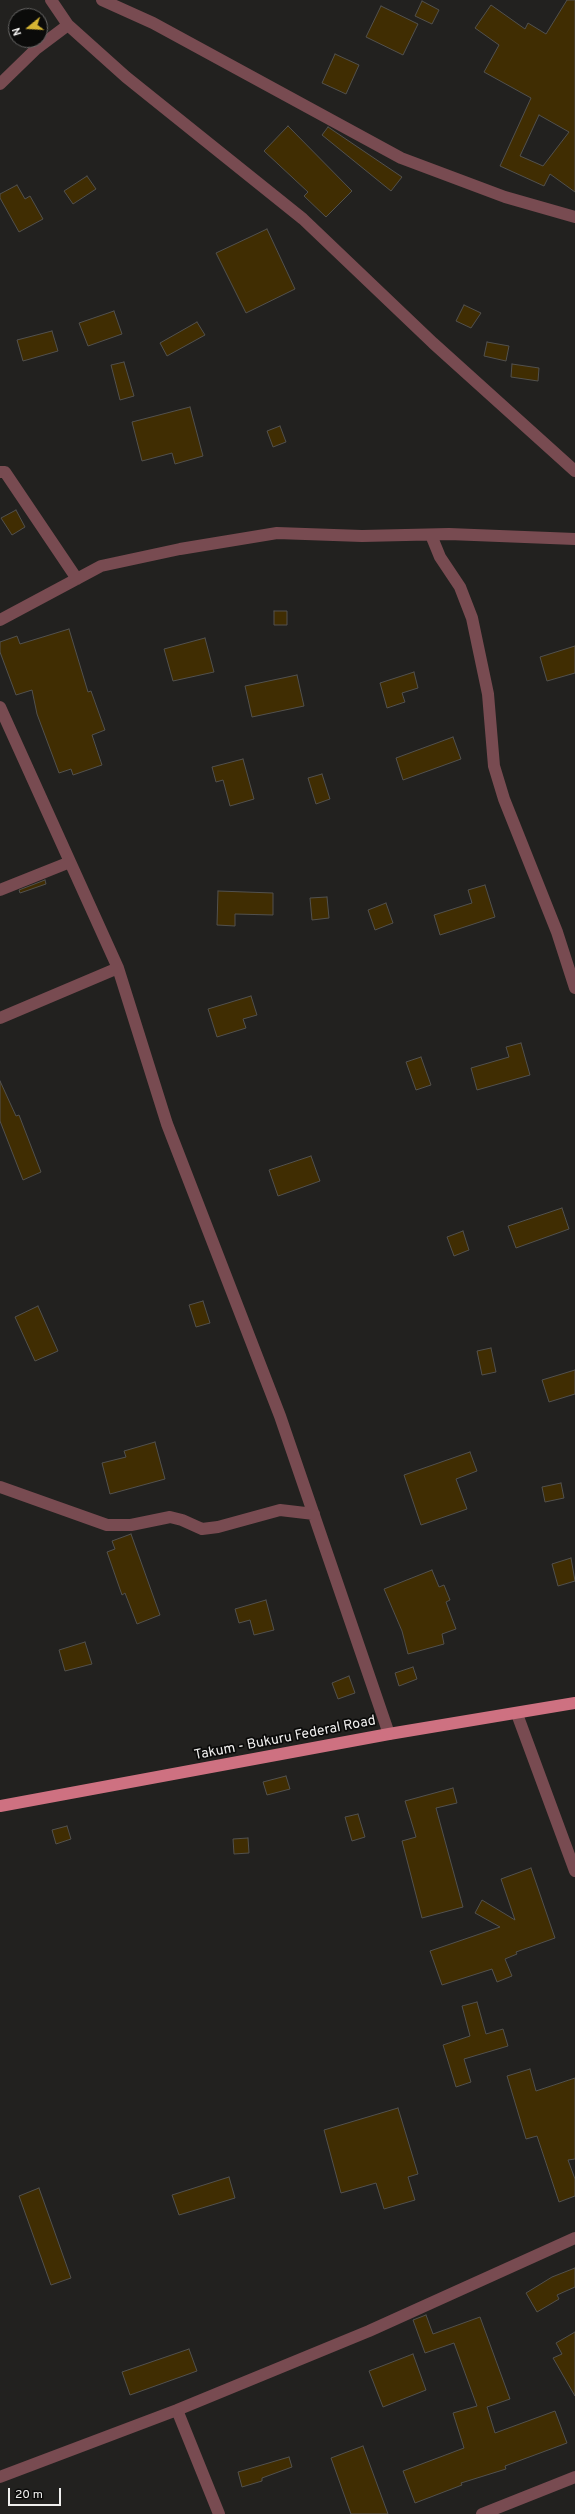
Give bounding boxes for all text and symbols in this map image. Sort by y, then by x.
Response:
north arrow [8,8,48,48]
text: N [10,25,25,37]
street label: Takum - Bukuru Federal Road [193,1713,377,1765]
scale bar [10,2480,63,2506]
text: 20 m [15,2487,43,2503]

